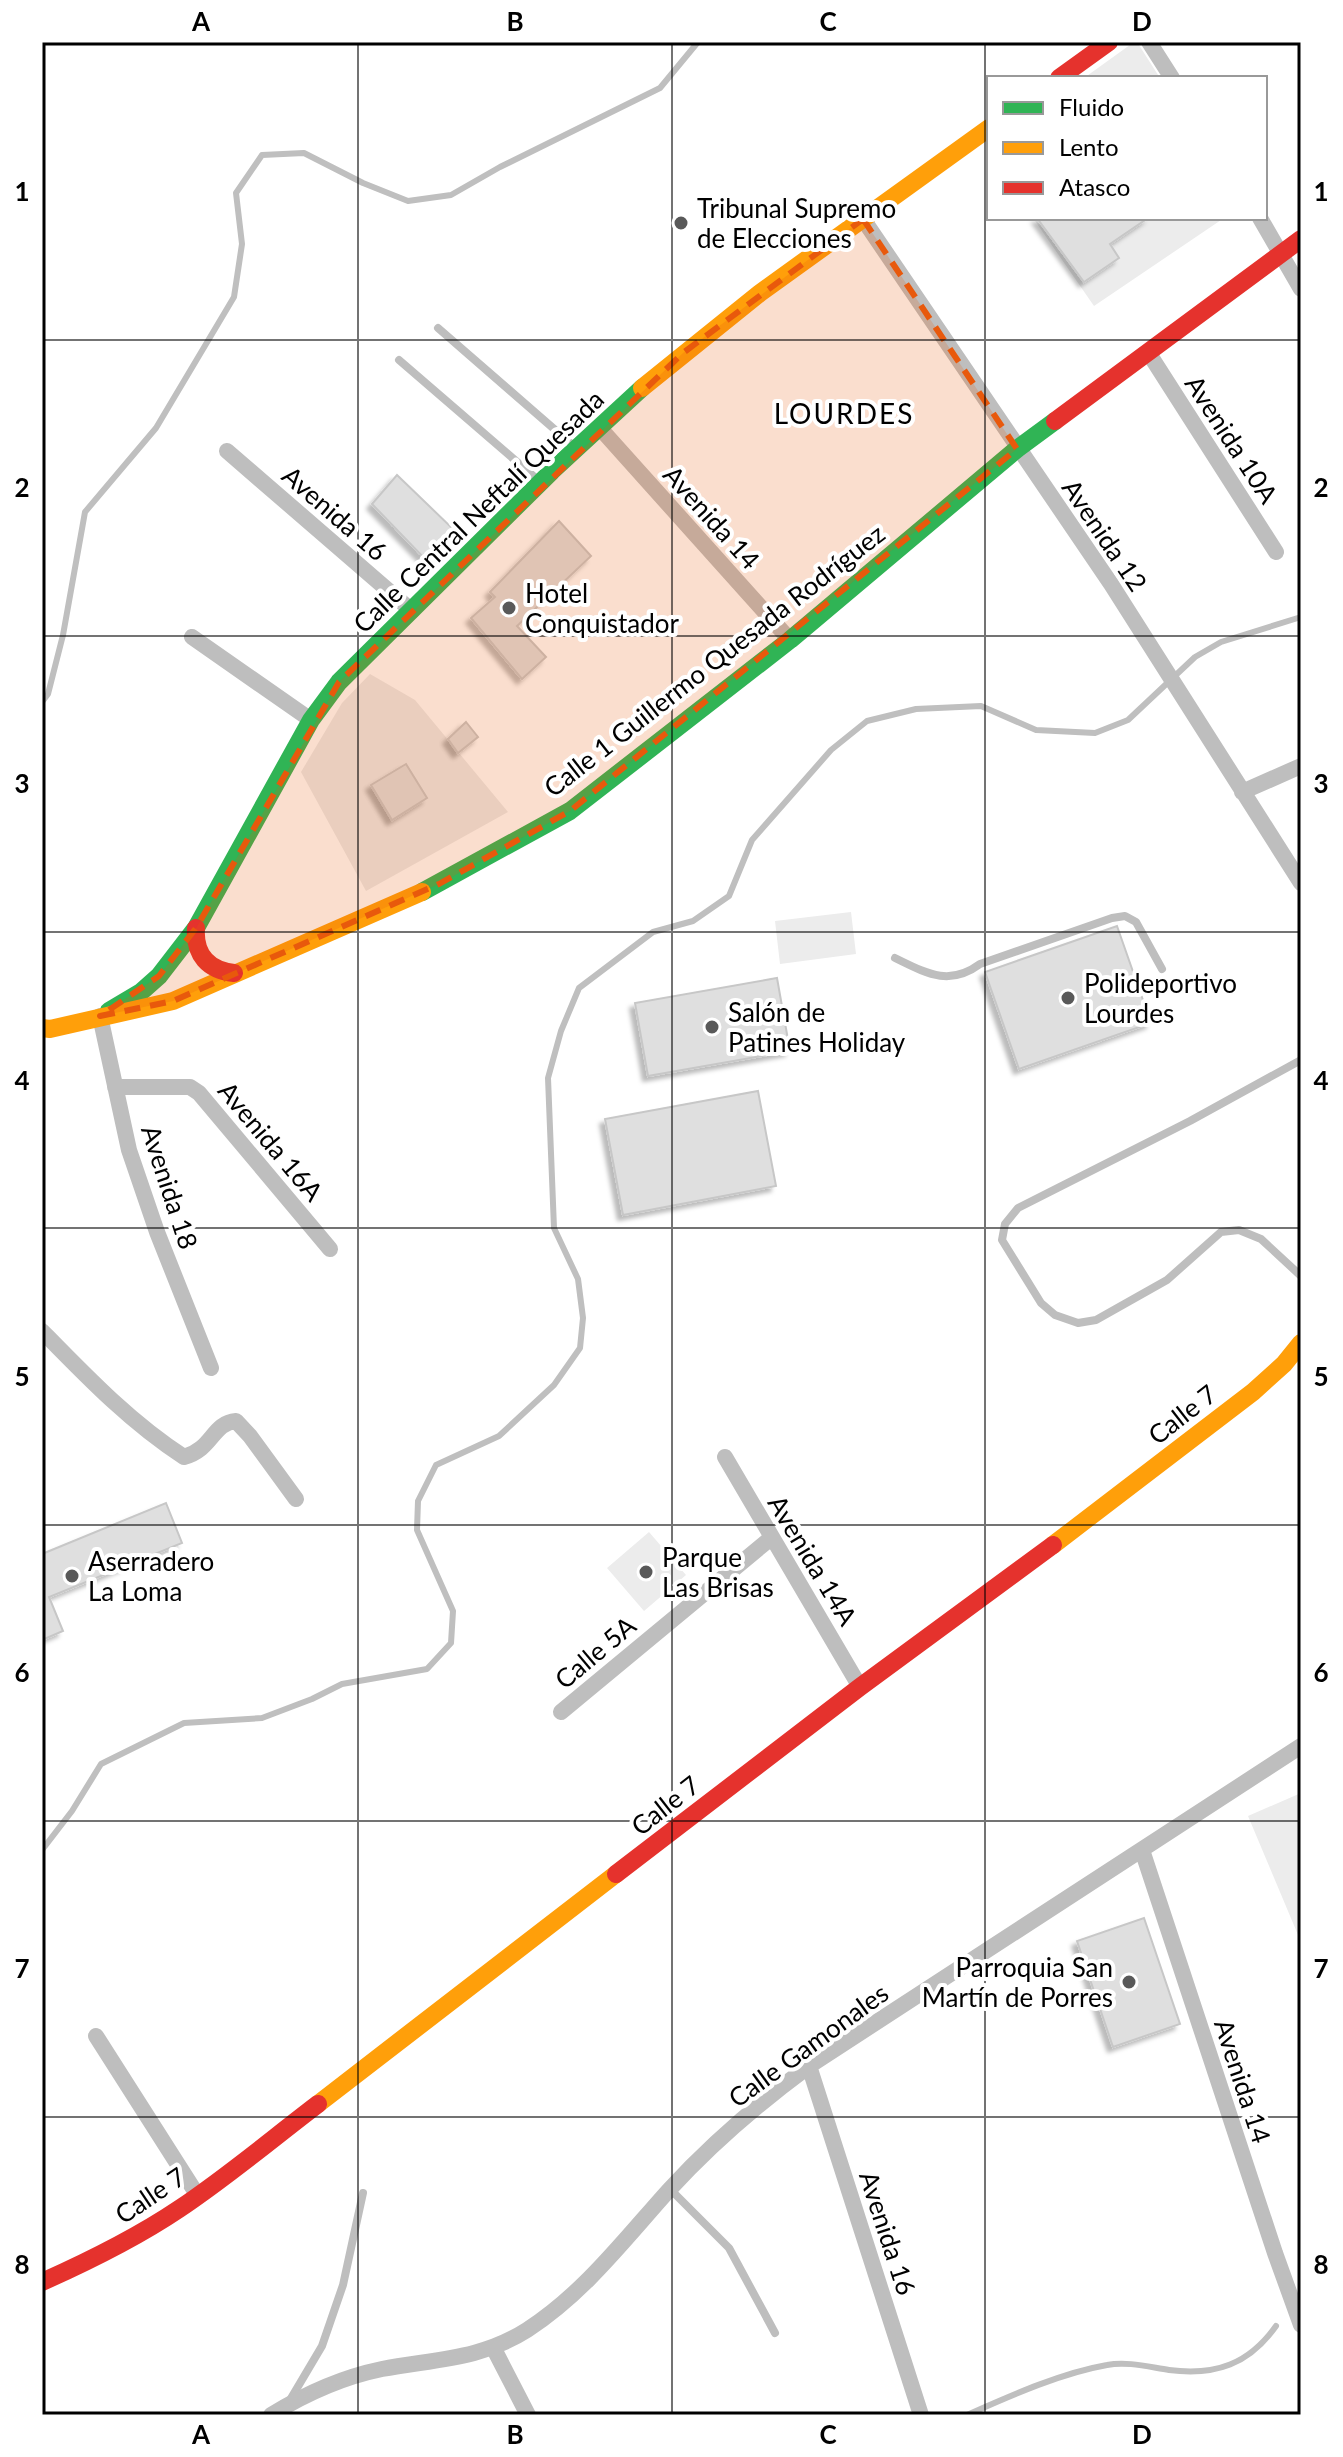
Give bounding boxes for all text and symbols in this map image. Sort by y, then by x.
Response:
text: A [191,5,211,37]
text: B [506,5,524,37]
text: C [819,5,837,37]
text: D [1132,5,1152,37]
legend [987,76,1267,220]
text: Fluido [1059,92,1124,121]
text: Lento [1059,132,1119,161]
text: Atasco [1059,172,1130,201]
text: 1 [14,175,30,207]
text: 1 [1313,175,1329,207]
place label: Tribunal Supremo de Elecciones [697,192,896,254]
marker: Tribunal Supremo de Elecciones [672,214,690,232]
street label: Avenida 10A [1179,369,1285,509]
street label: Calle Central Neftalí Quesada [346,383,610,639]
district label: LOURDES [774,396,914,430]
street label: Avenida 16 [276,459,394,567]
street label: Avenida 14 [657,459,767,575]
text: 2 [14,471,30,503]
text: 2 [1313,471,1329,503]
street label: Avenida 12 [1056,473,1154,597]
street label: Calle 1 Guillermo Quesada Rodríguez [537,517,891,803]
place label: Hotel Conquistador [525,577,679,639]
marker: Hotel Conquistador [500,599,518,617]
text: 3 [14,767,30,799]
text: 3 [1313,767,1329,799]
place label: Polideportivo Lourdes [1084,967,1237,1029]
marker: Polideportivo Lourdes [1059,989,1077,1007]
place label: Salón de Patines Holiday [728,996,906,1058]
marker: Salón de Patines Holiday [703,1018,721,1036]
text: 4 [14,1064,30,1096]
text: 4 [1313,1064,1329,1096]
street label: Avenida 16A [212,1075,330,1208]
street label: Avenida 18 [135,1121,205,1253]
text: 5 [14,1360,30,1392]
text: 5 [1313,1360,1329,1392]
street label: Calle 7 [1141,1377,1223,1451]
street label: Avenida 14A [762,1489,865,1631]
place label: Parque Las Brisas [662,1541,774,1603]
place label: Aserradero La Loma [88,1545,214,1607]
marker: Parque Las Brisas [637,1563,655,1581]
marker: Aserradero La Loma [63,1567,81,1585]
street label: Calle 5A [548,1609,642,1695]
text: 6 [14,1656,30,1688]
text: 6 [1313,1656,1329,1688]
street label: Calle 7 [624,1768,706,1842]
place label: Parroquia San Martín de Porres [922,1951,1113,2013]
text: 7 [14,1952,30,1984]
text: 7 [1313,1952,1329,1984]
marker: Parroquia San Martín de Porres [1120,1973,1138,1991]
street label: Calle Gamonales [722,1976,894,2114]
street label: Avenida 14 [1208,2015,1278,2147]
street label: Calle 7 [109,2160,191,2230]
street label: Avenida 16 [853,2167,923,2299]
text: 8 [14,2248,30,2280]
text: 8 [1313,2248,1329,2280]
text: A [191,2418,211,2450]
text: B [506,2418,524,2450]
text: C [819,2418,837,2450]
text: D [1132,2418,1152,2450]

